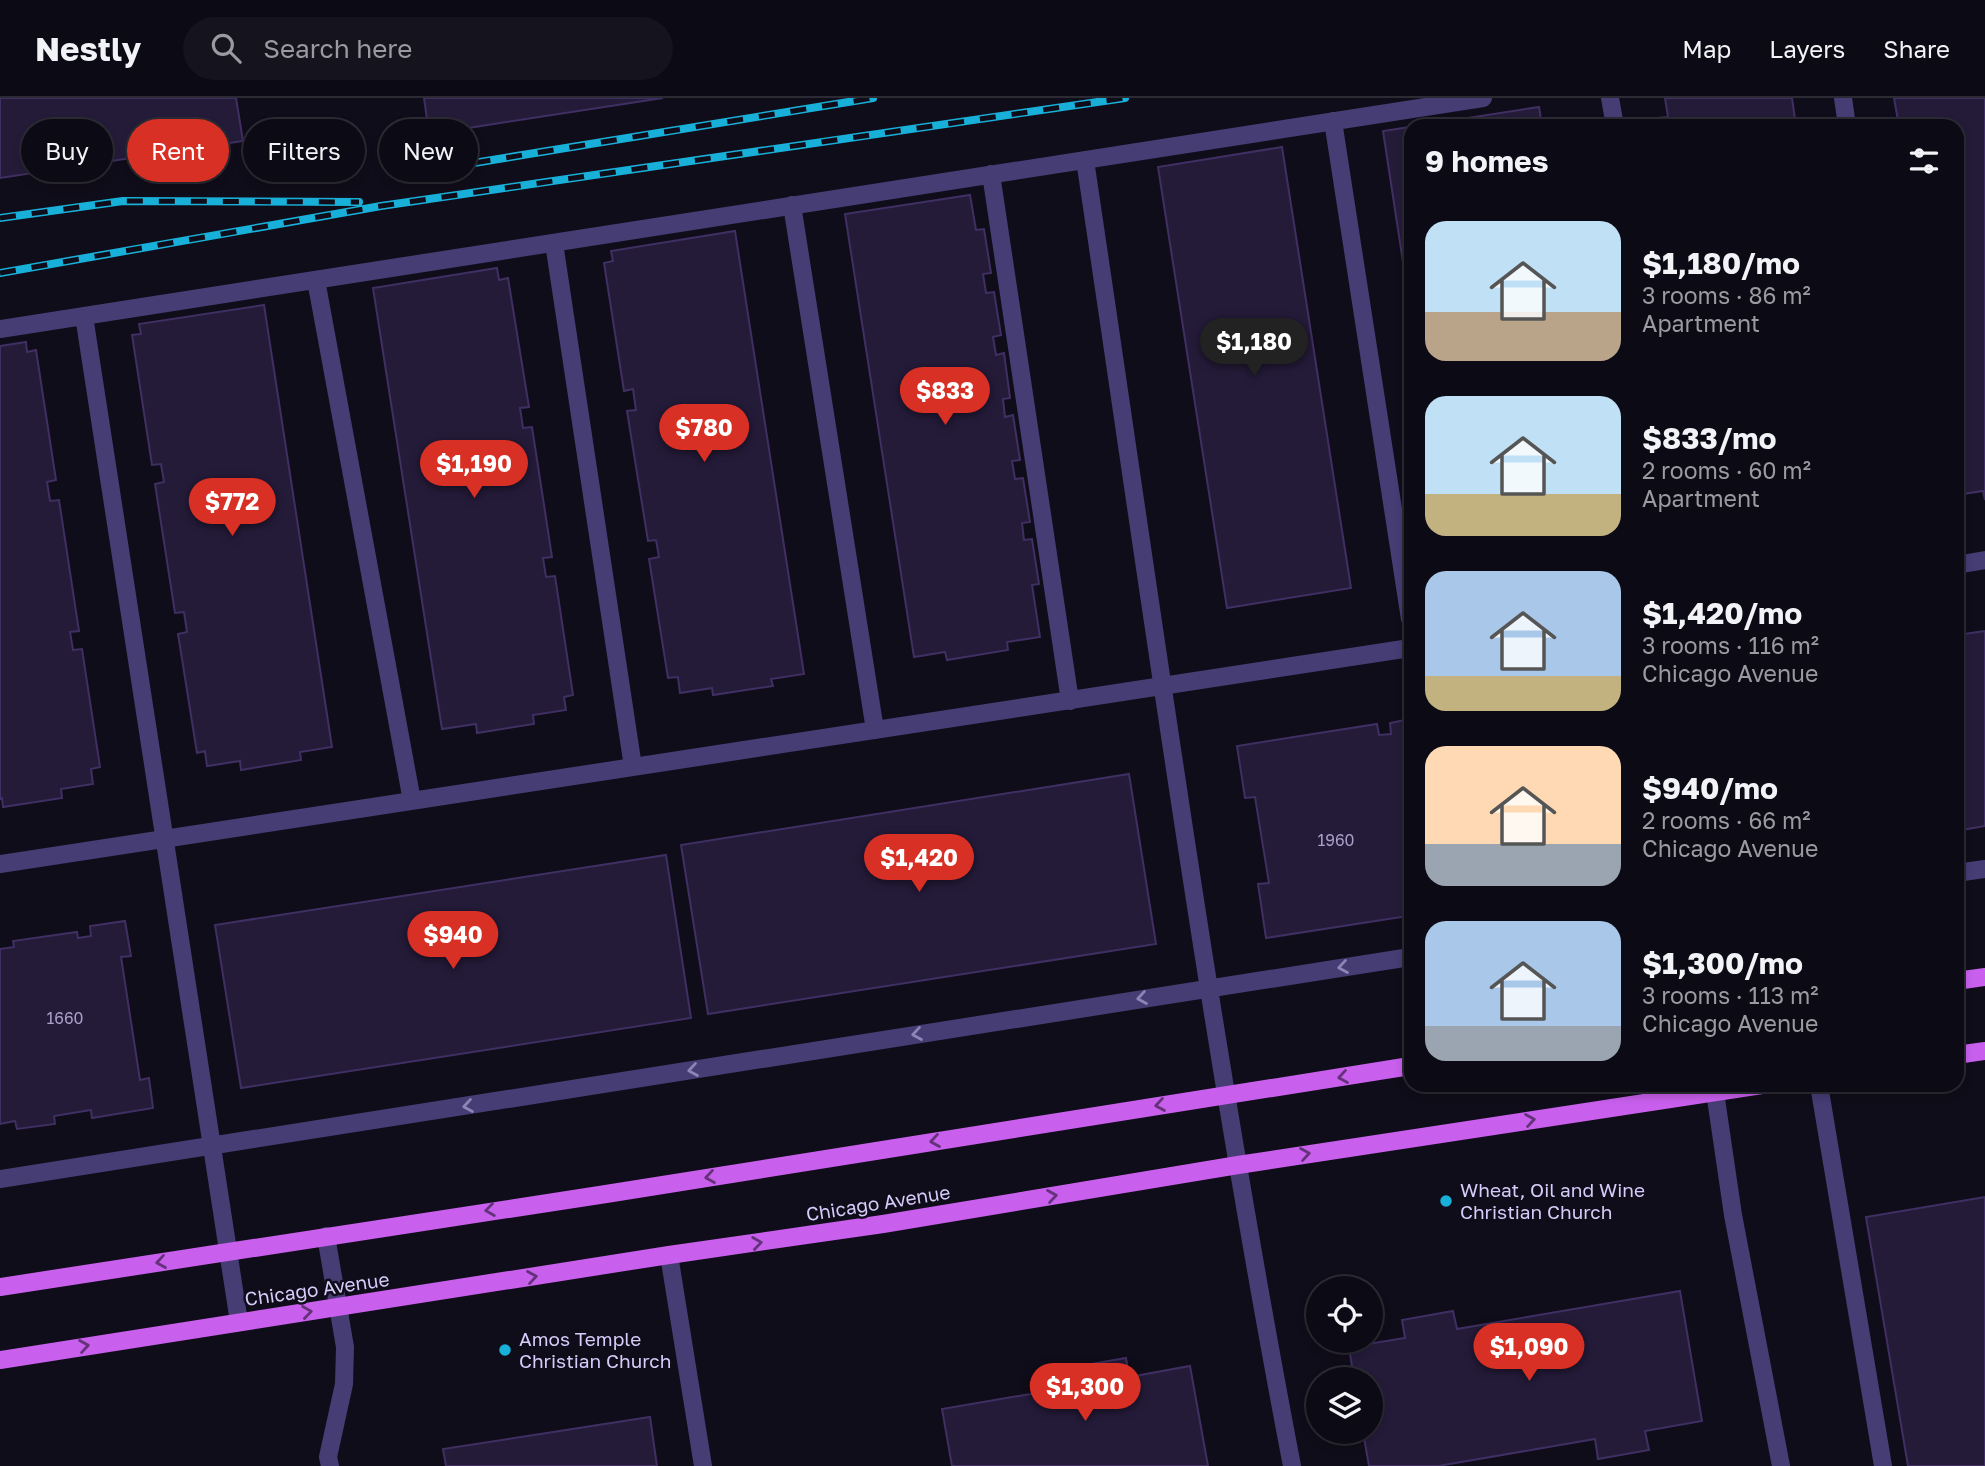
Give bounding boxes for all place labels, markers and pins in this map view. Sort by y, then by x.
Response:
pin: $1,180 [1197,318,1311,378]
pin: $833 [904,368,986,427]
pin: $780 [663,404,745,464]
pin: $1,190 [417,440,531,500]
pin: $772 [191,478,273,538]
pin: $1,420 [862,834,976,894]
pin: $940 [412,912,494,971]
place label: Wheat, Oil and Wine Christian Church [1460,1178,1645,1223]
marker: Wheat, Oil and Wine Christian Church [1438,1193,1454,1209]
pin: $1,090 [1472,1324,1586,1383]
place label: Amos Temple Christian Church [519,1327,671,1372]
marker: Amos Temple Christian Church [497,1342,513,1358]
pin: $1,300 [1028,1364,1142,1423]

